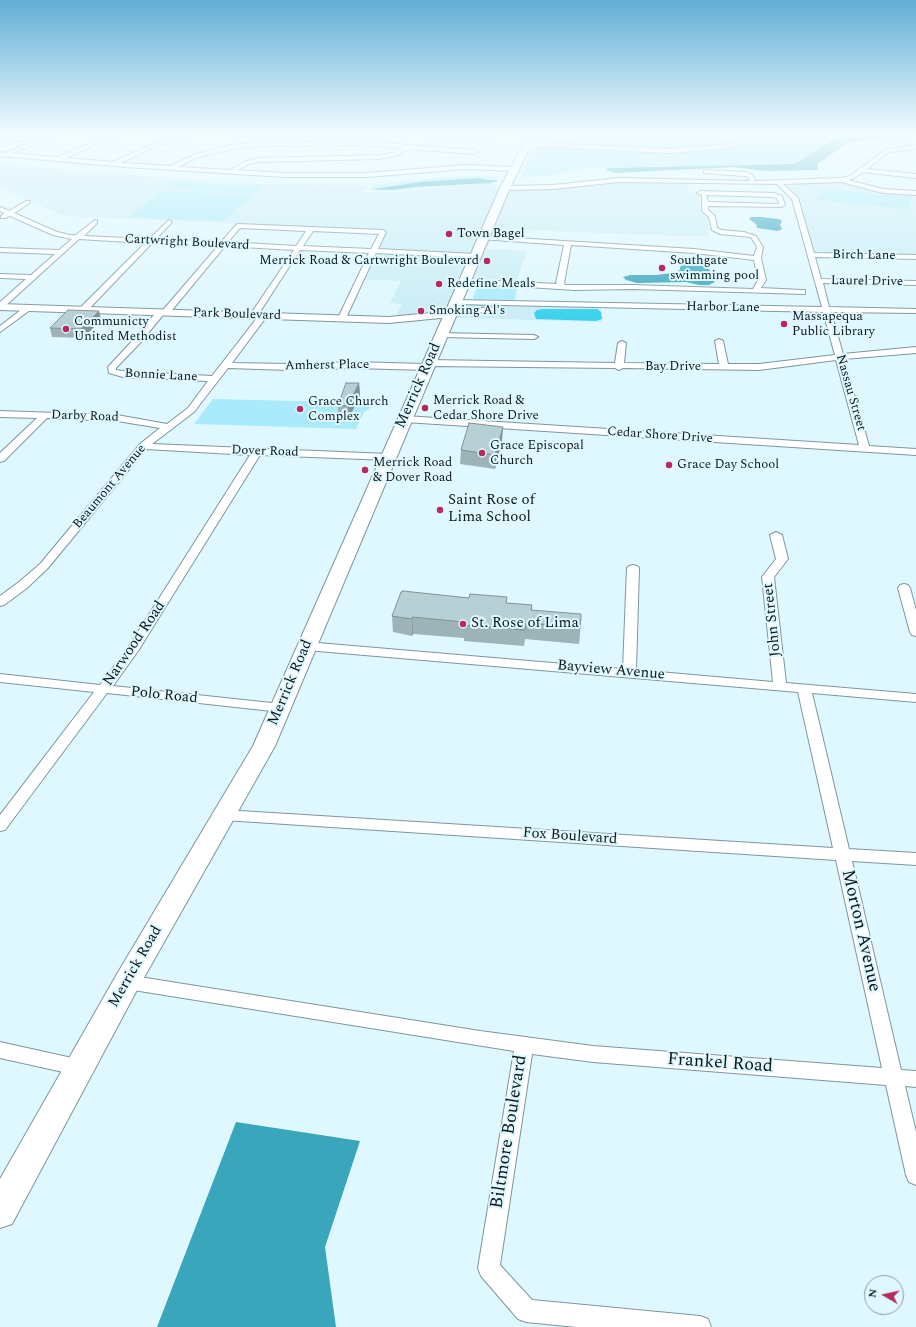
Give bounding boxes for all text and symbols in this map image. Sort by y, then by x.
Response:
place label: Town Bagel [457,226,525,242]
marker: Town Bagel [444,229,454,239]
street label: Cartwright Boulevard [124,232,250,254]
street label: Birch Lane [832,248,896,264]
place label: Merrick Road & Cartwright Boulevard [259,253,479,269]
place label: Southgate swimming pool [670,253,759,284]
marker: Merrick Road & Cartwright Boulevard [482,256,492,266]
marker: Southgate swimming pool [657,263,667,273]
street label: Laurel Drive [831,274,903,290]
place label: Redefine Meals [447,276,536,292]
marker: Redefine Meals [434,279,444,289]
street label: Harbor Lane [686,300,760,316]
place label: Smoking Al's [429,303,505,319]
street label: Park Boulevard [193,306,281,324]
marker: Smoking Al's [416,306,426,316]
place label: Massapequa Public Library [792,309,875,340]
place label: Communicty United Methodist [74,314,177,345]
marker: Massapequa Public Library [779,319,789,329]
marker: Communicty United Methodist [61,324,71,334]
street label: Merrick Road [392,341,446,431]
street label: Nassau Street [832,353,868,433]
street label: Amherst Place [285,357,369,375]
street label: Bay Drive [645,359,701,375]
street label: Bonnie Lane [124,366,198,386]
place label: Merrick Road & Cedar Shore Drive [433,393,539,424]
place label: Grace Church Complex [308,394,389,425]
marker: Merrick Road & Cedar Shore Drive [420,403,430,413]
marker: Grace Church Complex [295,404,305,414]
street label: Darby Road [51,408,119,426]
street label: Cedar Shore Drive [607,425,713,447]
place label: Grace Episcopal Church [490,438,584,469]
street label: Beaumont Avenue [70,442,150,532]
street label: Dover Road [231,443,299,461]
marker: Grace Episcopal Church [477,448,487,458]
place label: Merrick Road & Dover Road [373,455,453,486]
place label: Grace Day School [677,457,779,473]
marker: Grace Day School [664,460,674,470]
marker: Merrick Road & Dover Road [360,465,370,475]
place label: Saint Rose of Lima School [448,492,535,527]
marker: Saint Rose of Lima School [435,505,445,515]
street label: John Street [760,582,786,658]
street label: Narwood Road [100,598,170,690]
place label: St. Rose of Lima [471,615,579,633]
marker: St. Rose of Lima [458,619,468,629]
street label: Merrick Road [265,637,317,729]
street label: Bayview Avenue [556,657,666,685]
street label: Polo Road [130,684,198,708]
street label: Fox Boulevard [522,825,618,849]
street label: Morton Avenue [835,868,885,994]
street label: Merrick Road [105,923,167,1011]
street label: Frankel Road [666,1050,774,1078]
street label: Biltmore Boulevard [487,1054,533,1210]
north arrow [864,1275,904,1315]
text: N [864,1287,882,1299]

